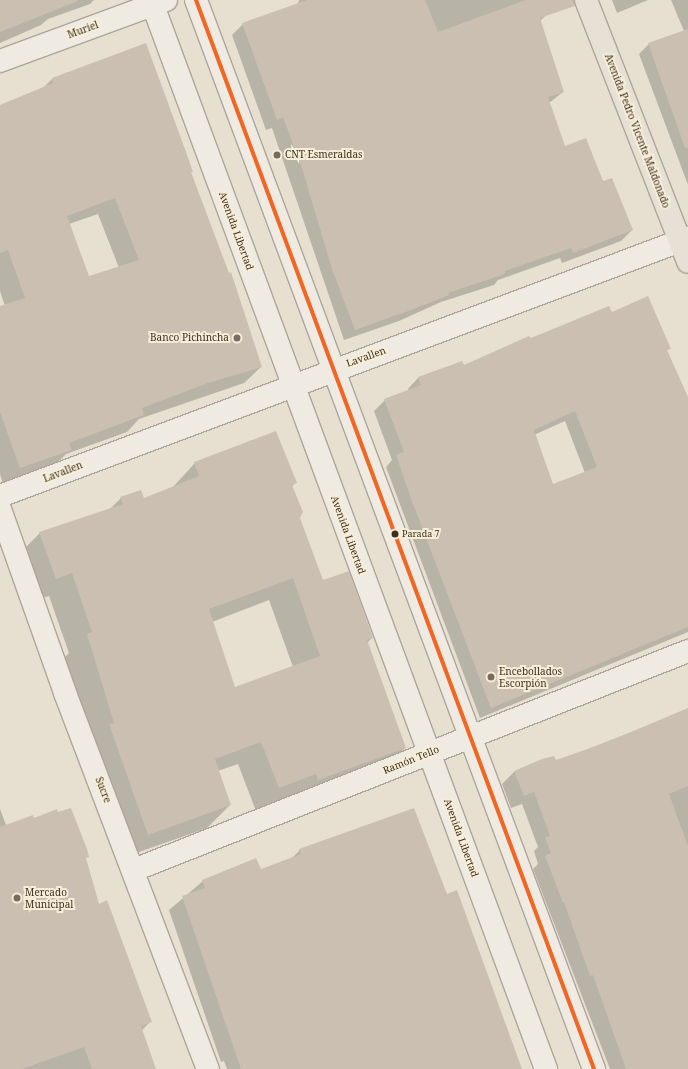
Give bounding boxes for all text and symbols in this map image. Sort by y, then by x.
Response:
street label: Muriel [66,19,100,41]
street label: Avenida Pedro Vicente Maldonado [602,52,672,210]
place label: CNT Esmeraldas [285,149,363,161]
marker: CNT Esmeraldas [272,150,282,160]
street label: Avenida Libertad [216,190,256,272]
place label: Banco Pichincha [150,332,229,344]
marker: Banco Pichincha [232,333,242,343]
street label: Lavallen [345,344,387,370]
street label: Lavallen [42,459,84,485]
street label: Avenida Libertad [328,494,368,576]
marker: Parada 7 [390,529,400,539]
place label: Parada 7 [402,529,440,539]
place label: Encebollados Escorpión [499,665,562,688]
marker: Encebollados Escorpión [486,672,496,682]
street label: Ramón Tello [381,743,441,777]
street label: Sucre [93,775,113,805]
street label: Avenida Libertad [441,797,481,879]
place label: Mercado Municipal [25,886,73,910]
marker: Mercado Municipal [12,893,22,903]

